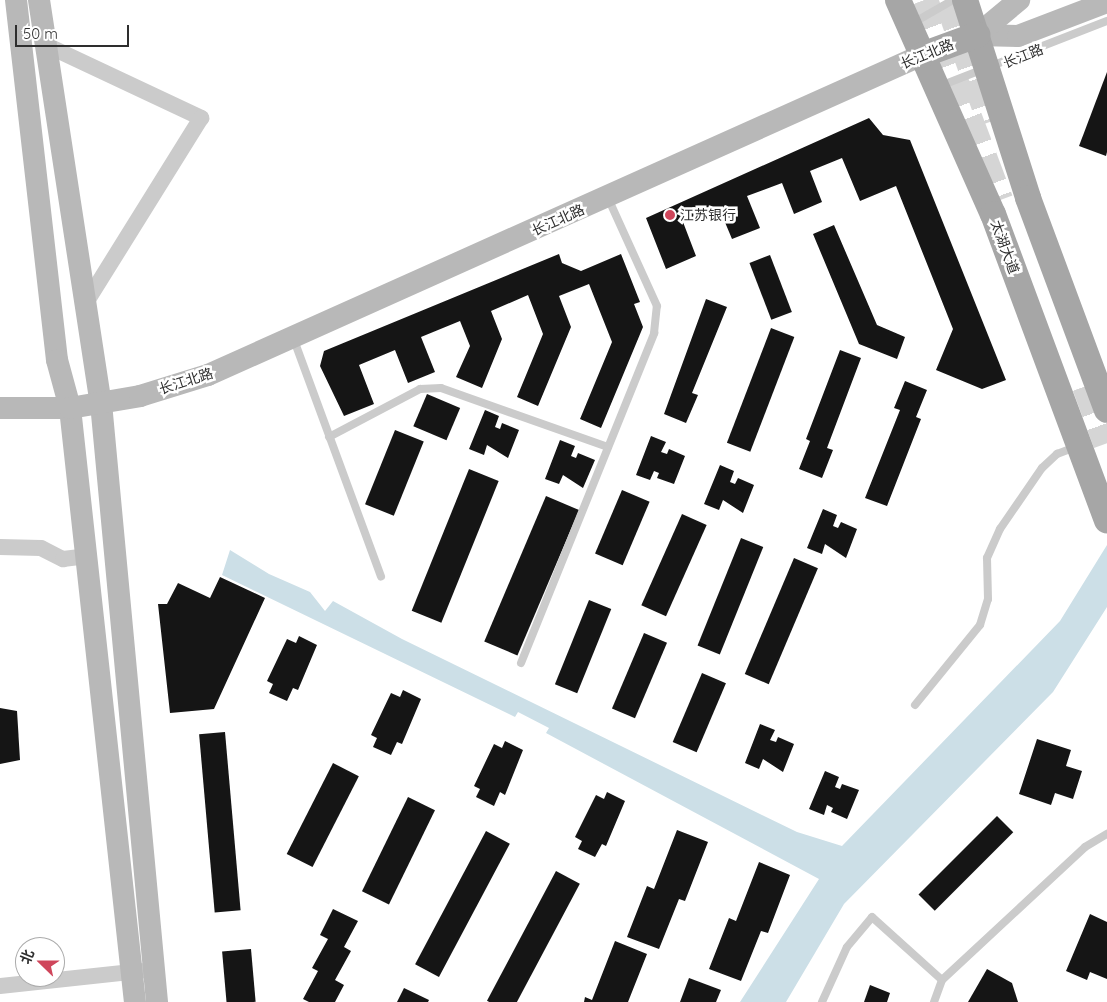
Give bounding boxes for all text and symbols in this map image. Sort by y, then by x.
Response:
scale bar [18,15,131,47]
text: 50 m [23,24,58,43]
street label: 长江北路 [898,36,956,72]
street label: 长江路 [1000,41,1046,71]
street label: 长江北路 [529,201,587,239]
place label: 江苏银行 [680,207,736,223]
marker: 江苏银行 [664,209,676,221]
street label: 太湖大道 [988,218,1022,276]
street label: 长江北路 [157,364,215,398]
north arrow [15,937,65,987]
text: 北 [16,947,38,967]

